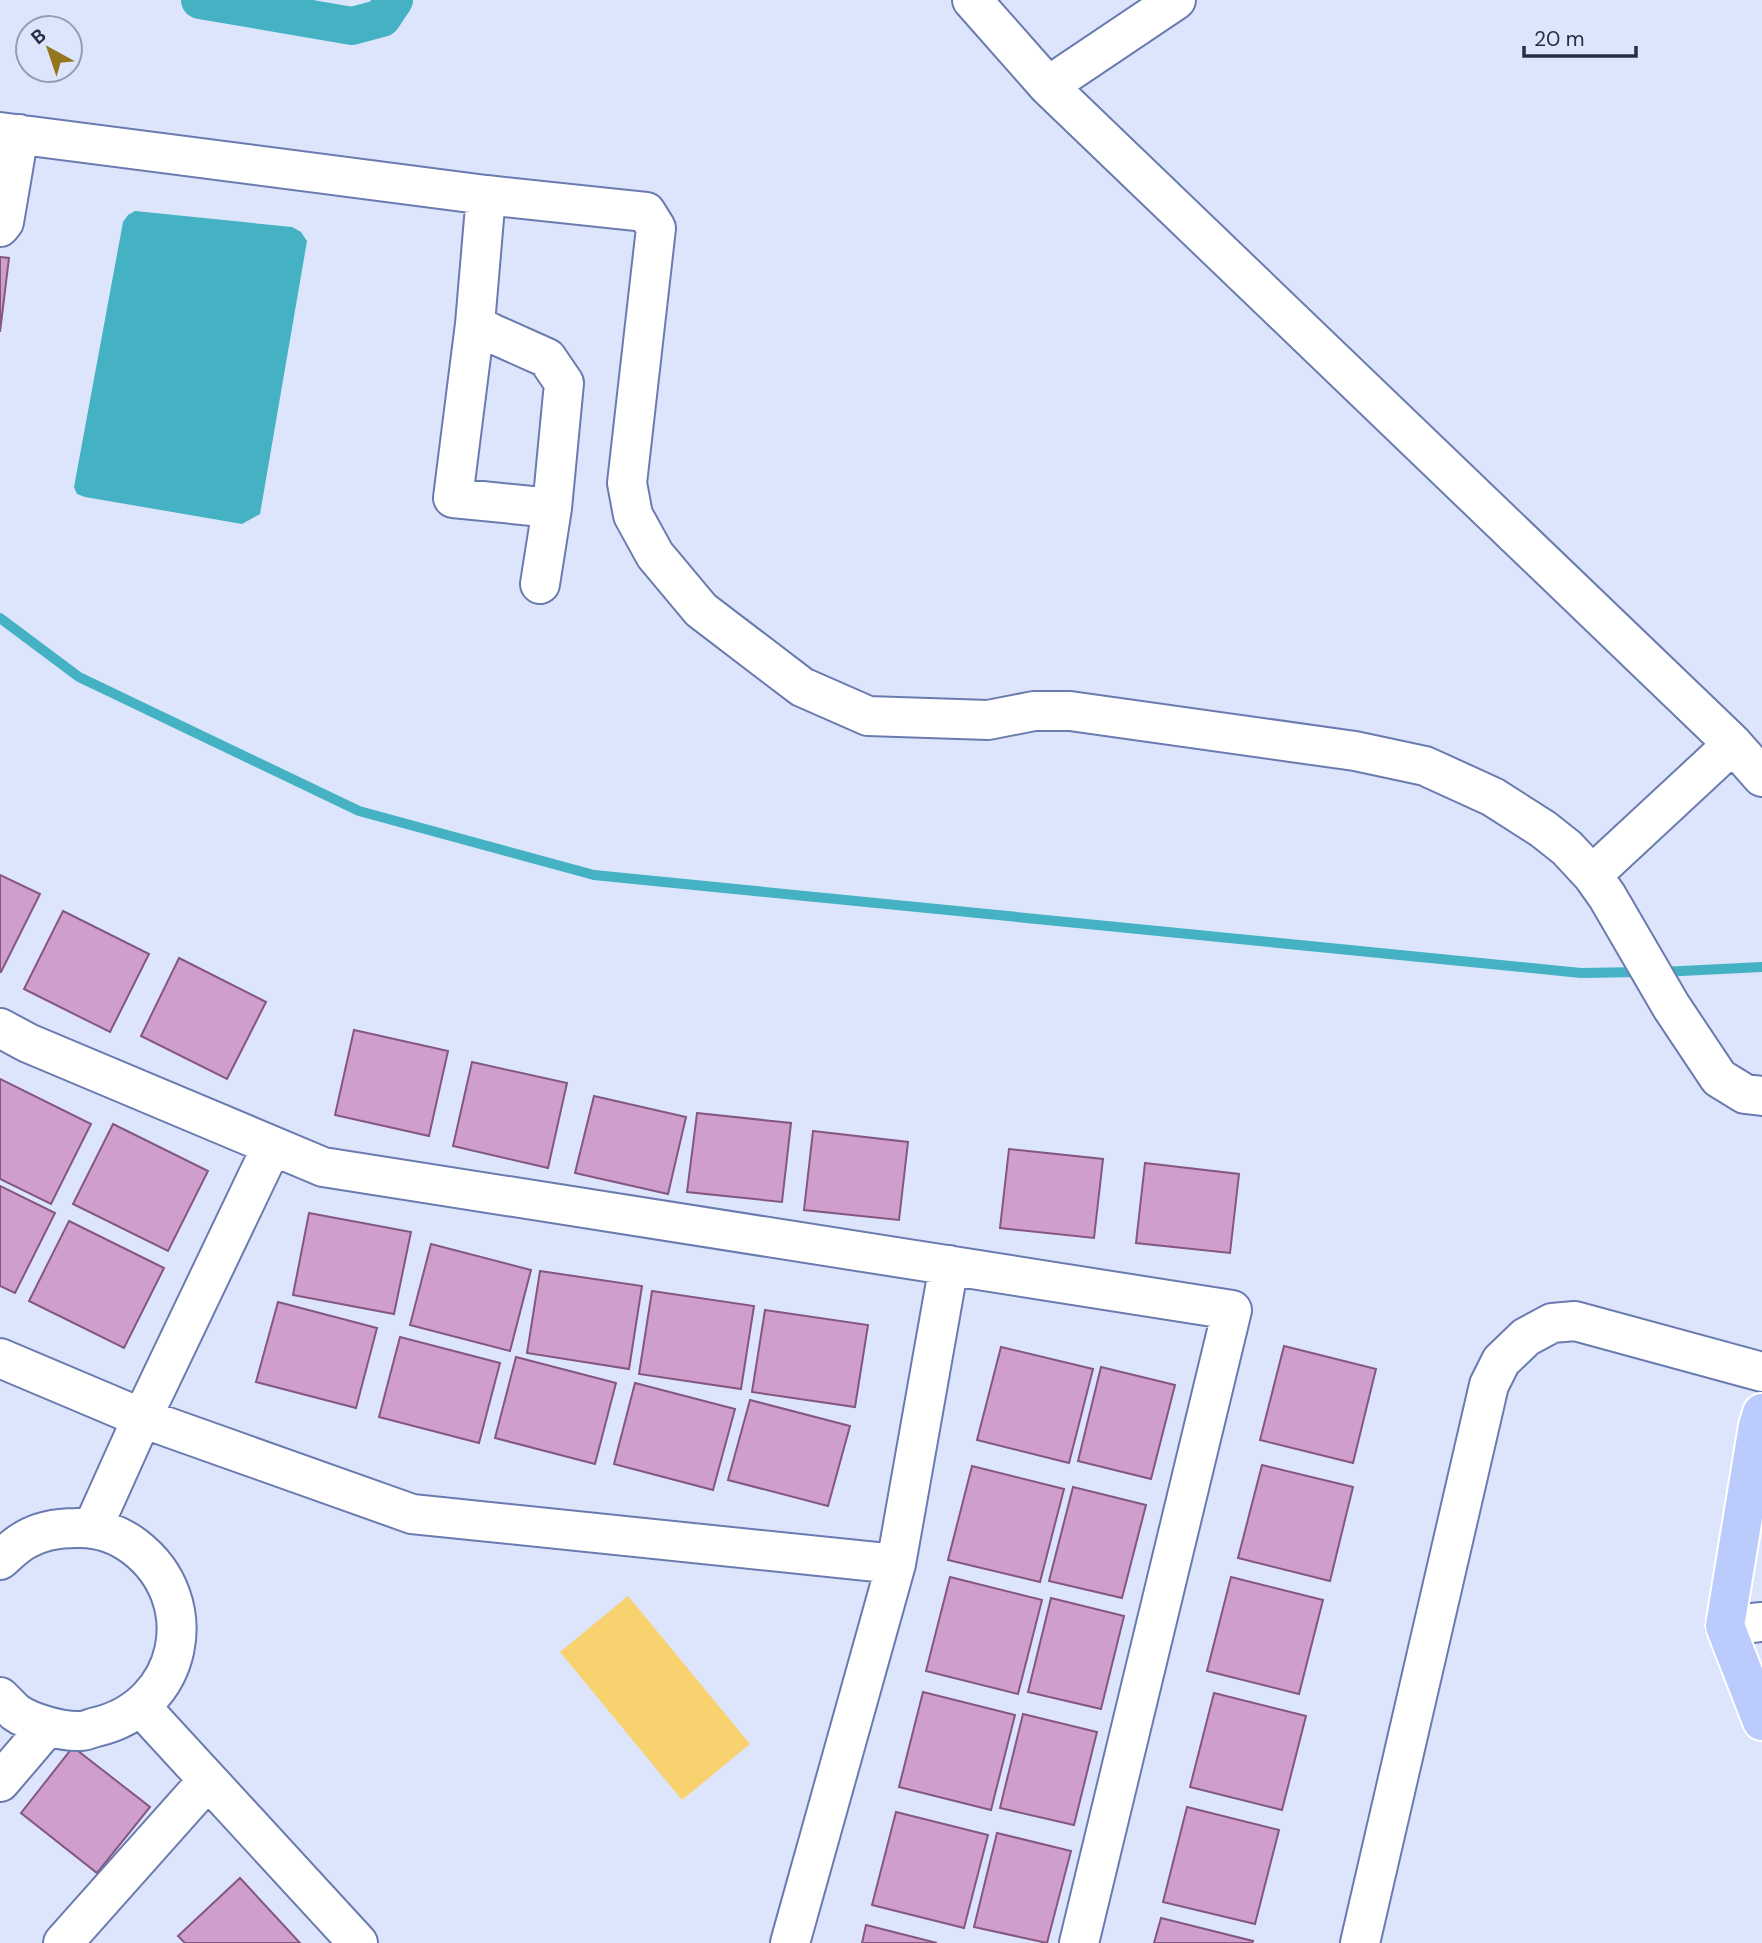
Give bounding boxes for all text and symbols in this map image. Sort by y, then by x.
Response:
north arrow [14,14,84,84]
scale bar [1524,14,1636,58]
text: B [26,23,51,50]
text: 20 m [1534,25,1585,53]

